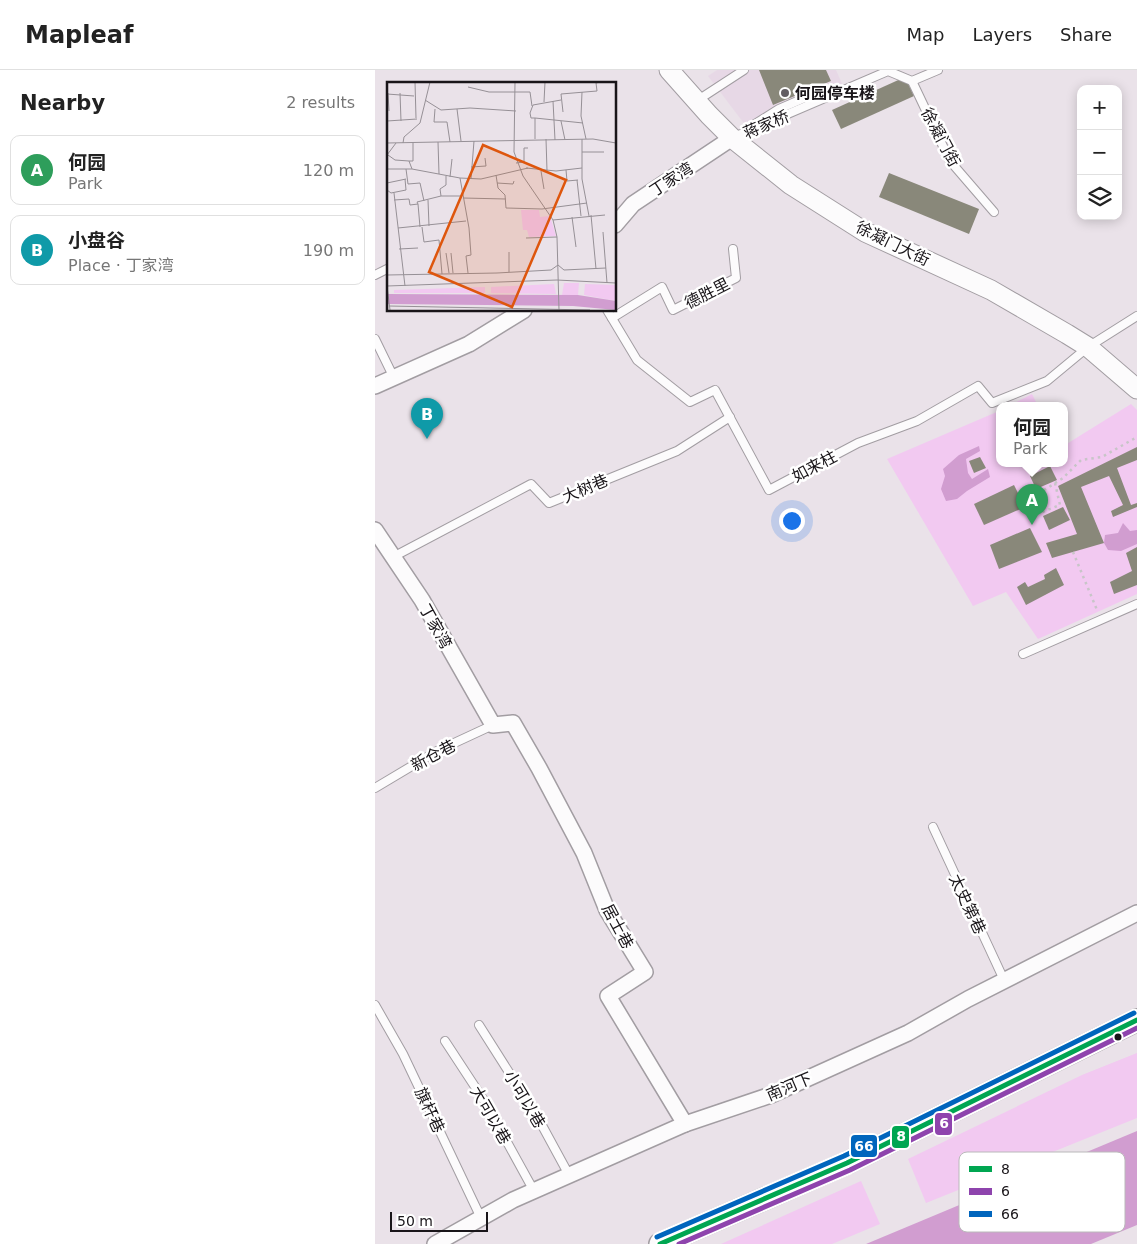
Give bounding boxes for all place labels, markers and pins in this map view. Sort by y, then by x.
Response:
place label: 何园停车楼 [795,84,875,103]
marker: 何园停车楼 [779,87,791,99]
pin: B [411,398,443,439]
pin: A [1016,484,1048,525]
unlabelled marker [1113,1032,1123,1042]

